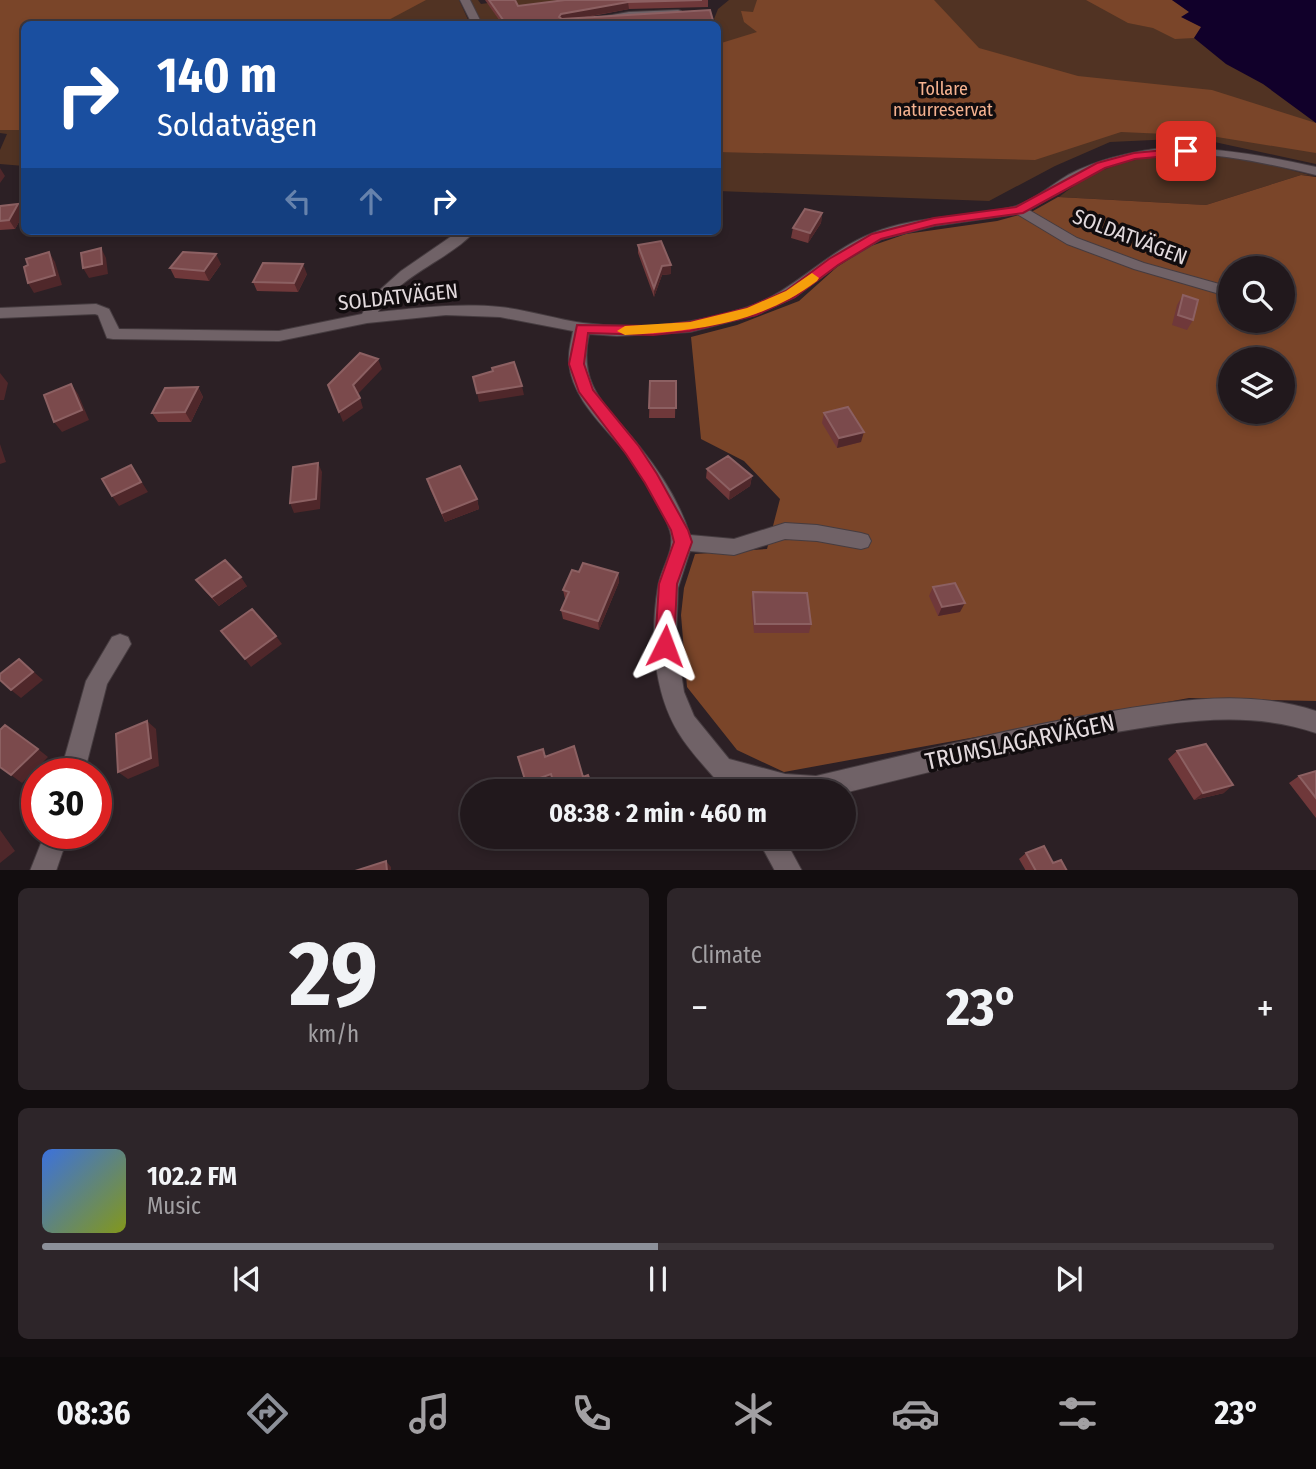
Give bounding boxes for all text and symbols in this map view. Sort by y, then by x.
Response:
text: 140 m [157,46,277,105]
icon: right [42,49,133,140]
park label: Tollare naturreservat [893,78,993,121]
text: Soldatvägen [157,106,318,144]
pin [1156,121,1216,181]
icon: arrive [1167,132,1205,170]
icon: left [279,182,317,220]
icon: ahead [352,182,390,220]
icon: right [425,182,463,220]
street label: SOLDATVÄGEN [1069,203,1191,271]
map controls [1218,256,1295,424]
button: search [1218,256,1295,333]
street label: SOLDATVÄGEN [337,278,459,316]
button: layers [1218,347,1295,424]
position arrow [628,609,702,683]
street label: TRUMSLAGARVÄGEN [923,708,1117,776]
speed limit sign: 30 [21,758,112,849]
text: 08:38 · 2 min · 460 m [549,798,767,829]
text: 29 [289,920,378,1029]
text: Climate [691,941,762,969]
text: 23° [946,976,1019,1039]
text: − [691,985,708,1031]
text: + [1257,985,1274,1031]
text: km/h [308,1020,359,1048]
text: 102.2 FM [147,1161,237,1192]
text: Music [147,1192,201,1220]
icon: previous [228,1260,266,1298]
icon: pause [639,1260,677,1298]
icon: next [1050,1260,1088,1298]
icon: directions [243,1389,292,1438]
icon: music [405,1389,454,1438]
icon: phone [567,1389,616,1438]
icon: climate [729,1389,778,1438]
icon: car [891,1389,940,1438]
icon: filters [1053,1389,1102,1438]
text: 08:36 [56,1394,131,1432]
text: 23° [1215,1394,1259,1432]

